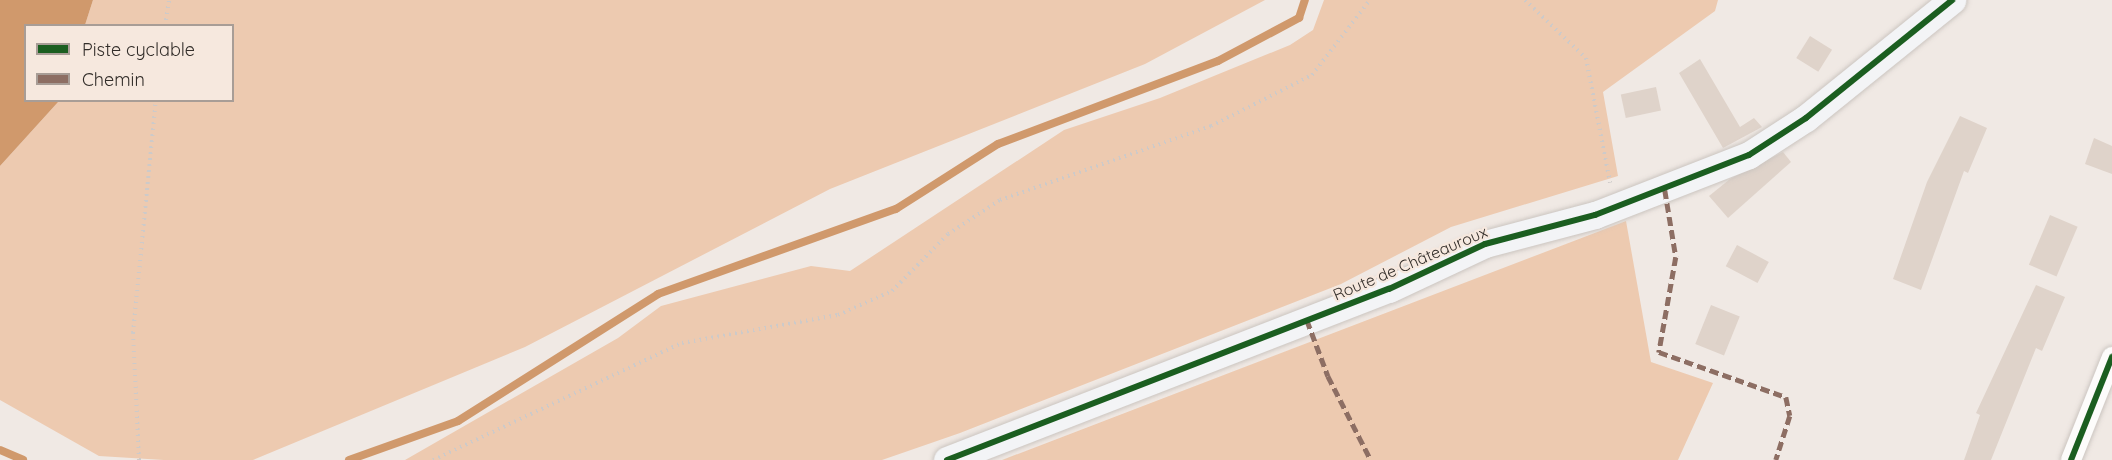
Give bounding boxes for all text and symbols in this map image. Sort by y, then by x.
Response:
legend [24,24,234,102]
text: Piste cyclable [82,38,195,61]
text: Chemin [82,68,145,91]
street label: Route de Châteauroux [1330,222,1490,304]

